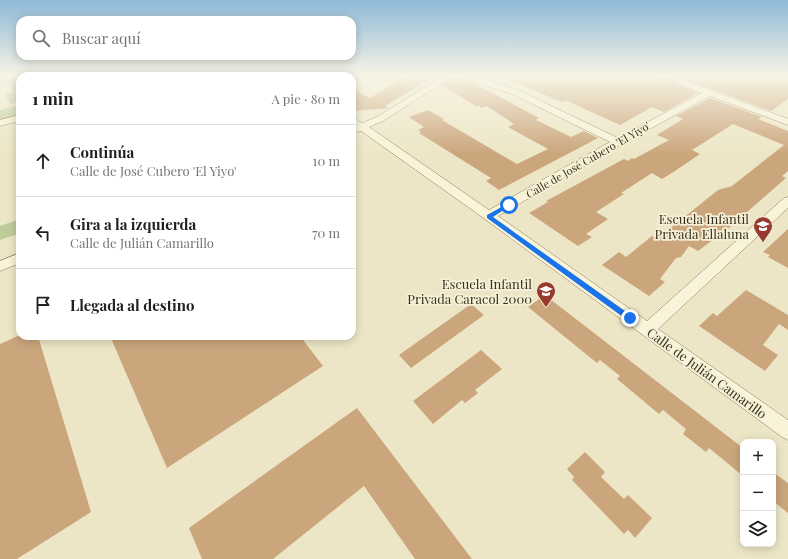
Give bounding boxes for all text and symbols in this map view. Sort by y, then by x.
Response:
search box [16,16,356,60]
icon: search [30,27,52,49]
text: Buscar aquí [62,28,141,48]
text: 1 min [32,87,74,109]
text: A pie · 80 m [271,90,340,107]
street label: Calle de José Cubero 'El Yiyo' [523,118,653,201]
text: Continúa [70,142,134,162]
icon: ahead [32,150,54,172]
text: 10 m [313,152,340,169]
text: Calle de José Cubero 'El Yiyo' [70,162,237,179]
route start [500,196,518,214]
place label: Escuela Infantil Privada Ellaluna [655,210,750,242]
text: Gira a la izquierda [70,214,196,234]
school or university icon: Escuela Infantil Privada Ellaluna [752,215,774,243]
icon: left [32,222,54,244]
text: 70 m [312,224,340,241]
text: Calle de Julián Camarillo [70,234,214,251]
place label: Escuela Infantil Privada Caracol 2000 [407,275,532,307]
school or university icon: Escuela Infantil Privada Caracol 2000 [535,280,557,308]
icon: arrive [32,294,54,316]
text: Llegada al destino [70,295,194,315]
route end [621,309,639,327]
street label: Calle de Julián Camarillo [644,323,771,422]
map controls [740,439,776,547]
button: + [740,439,776,475]
button: − [740,475,776,511]
button: layers [740,511,776,547]

